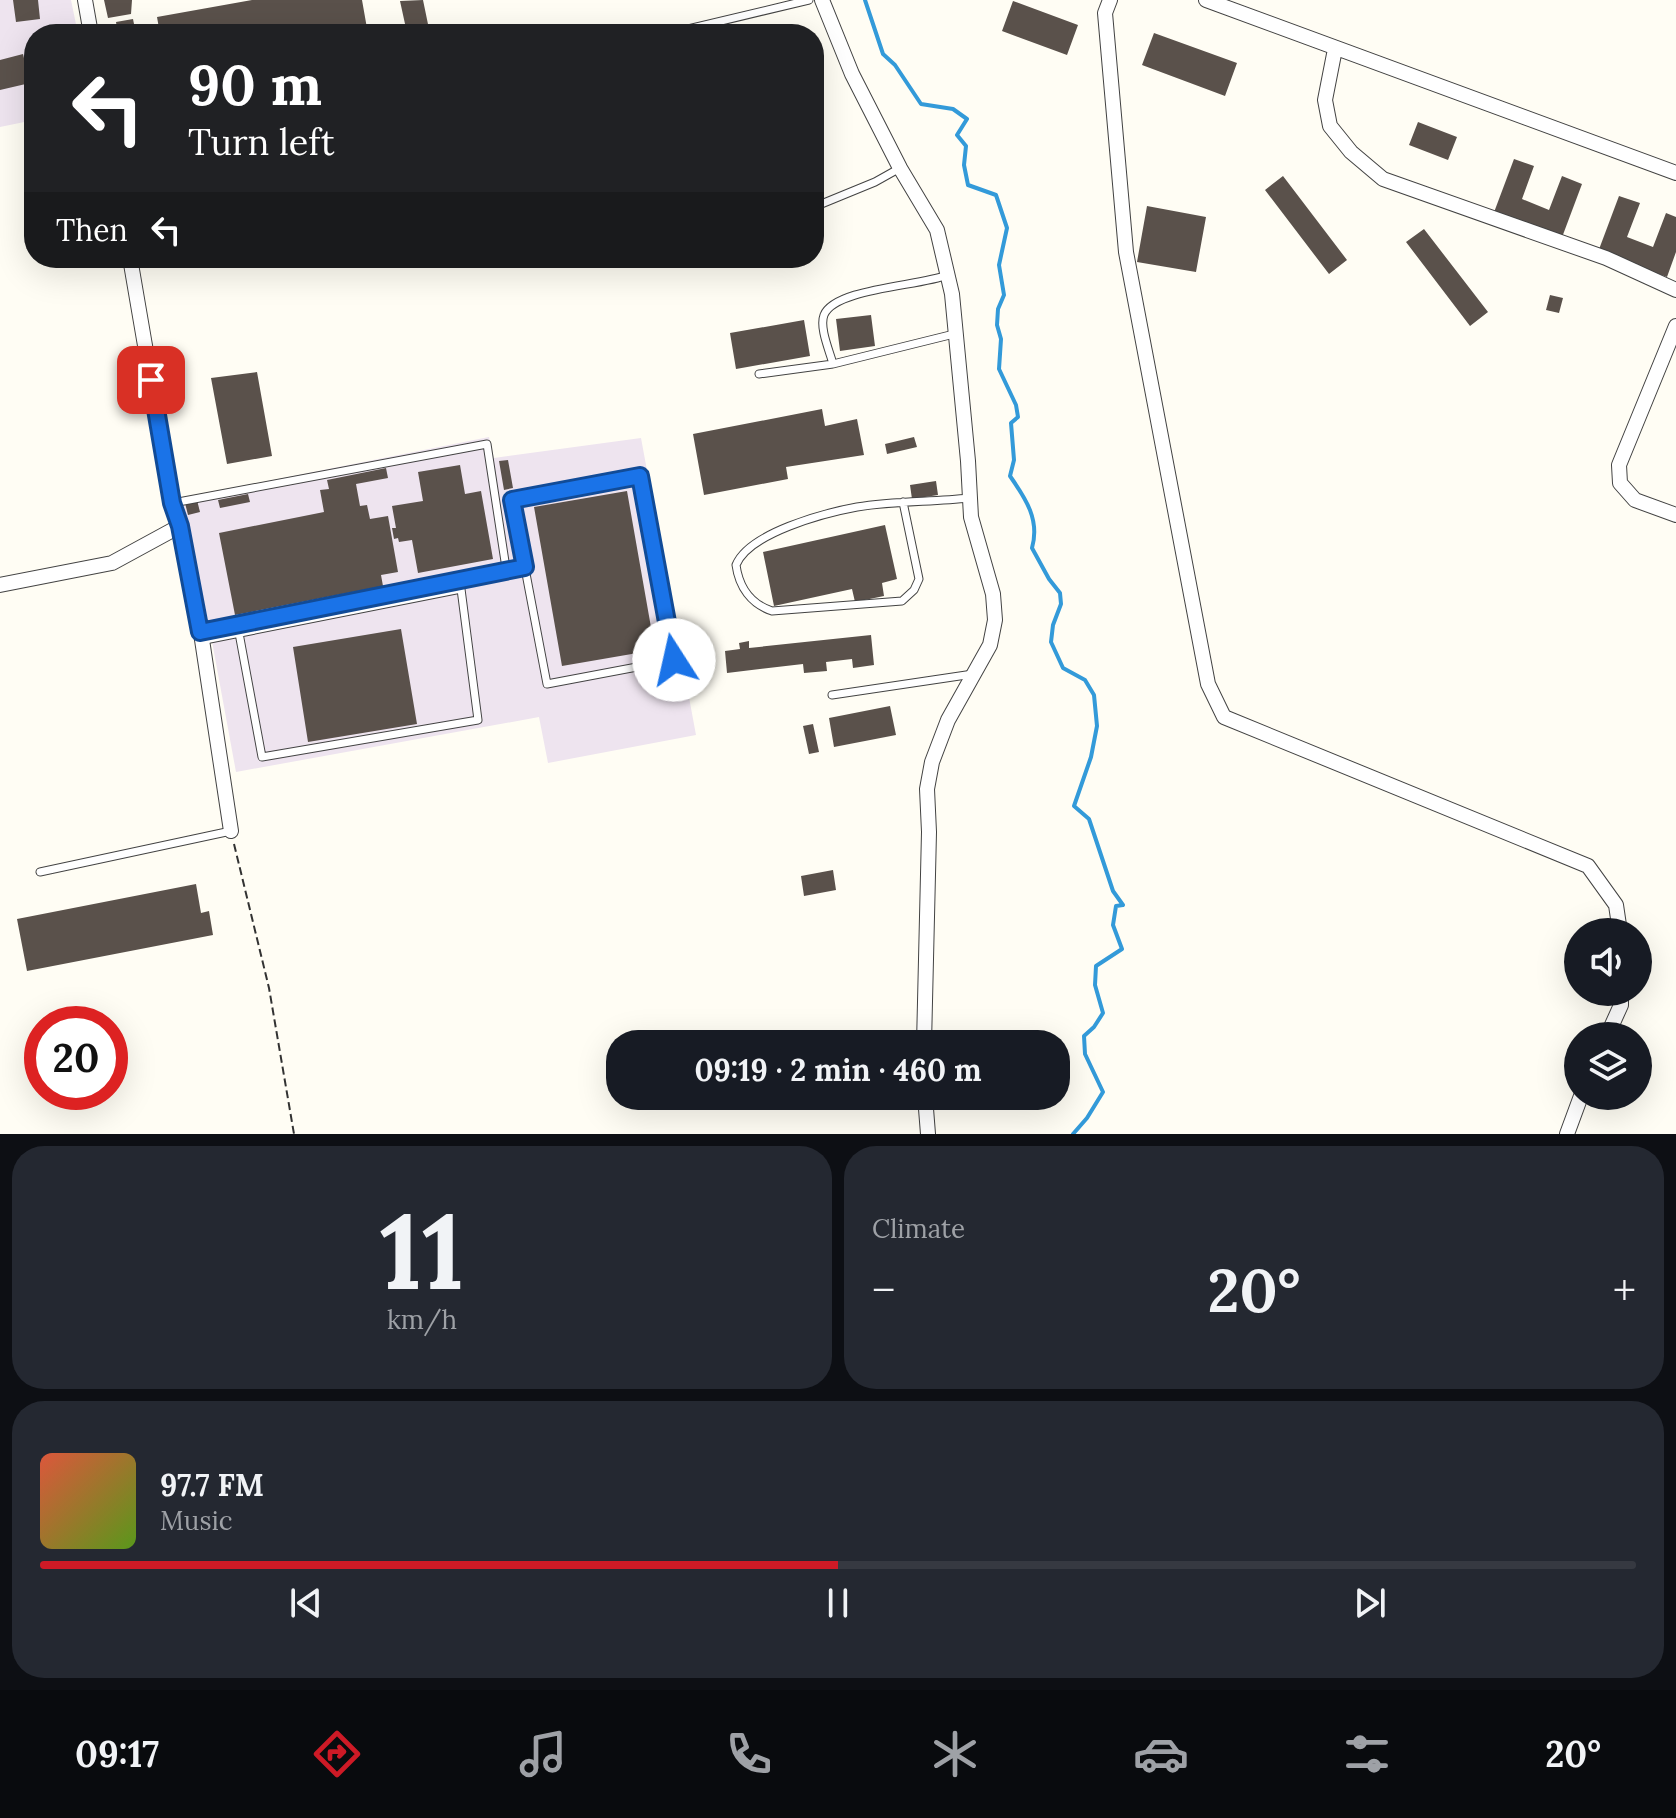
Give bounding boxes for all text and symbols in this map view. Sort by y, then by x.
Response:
text: 90 m [188,49,322,120]
icon: left [56,56,160,160]
text: Turn left [188,119,335,165]
icon: left [144,208,188,252]
text: Then [56,211,128,249]
pin [117,346,185,414]
icon: arrive [129,358,173,402]
position arrow [632,618,716,702]
map controls [1564,918,1652,1110]
button: sound [1564,918,1652,1006]
speed limit sign: 20 [24,1006,128,1110]
button: layers [1564,1022,1652,1110]
text: 09:19 · 2 min · 460 m [694,1051,982,1089]
text: 11 [380,1184,464,1317]
text: Climate [872,1212,965,1245]
text: 20° [1207,1252,1301,1328]
text: − [872,1262,895,1318]
text: + [1613,1262,1636,1318]
text: km/h [387,1303,457,1336]
text: 97.7 FM [160,1466,264,1504]
text: Music [160,1504,233,1537]
icon: previous [284,1581,328,1625]
icon: pause [816,1581,860,1625]
icon: next [1348,1581,1392,1625]
icon: directions [309,1726,365,1782]
icon: music [515,1726,571,1782]
icon: phone [721,1726,777,1782]
icon: climate [927,1726,983,1782]
icon: car [1133,1726,1189,1782]
icon: filters [1339,1726,1395,1782]
text: 09:17 [75,1731,159,1777]
text: 20° [1545,1731,1601,1777]

